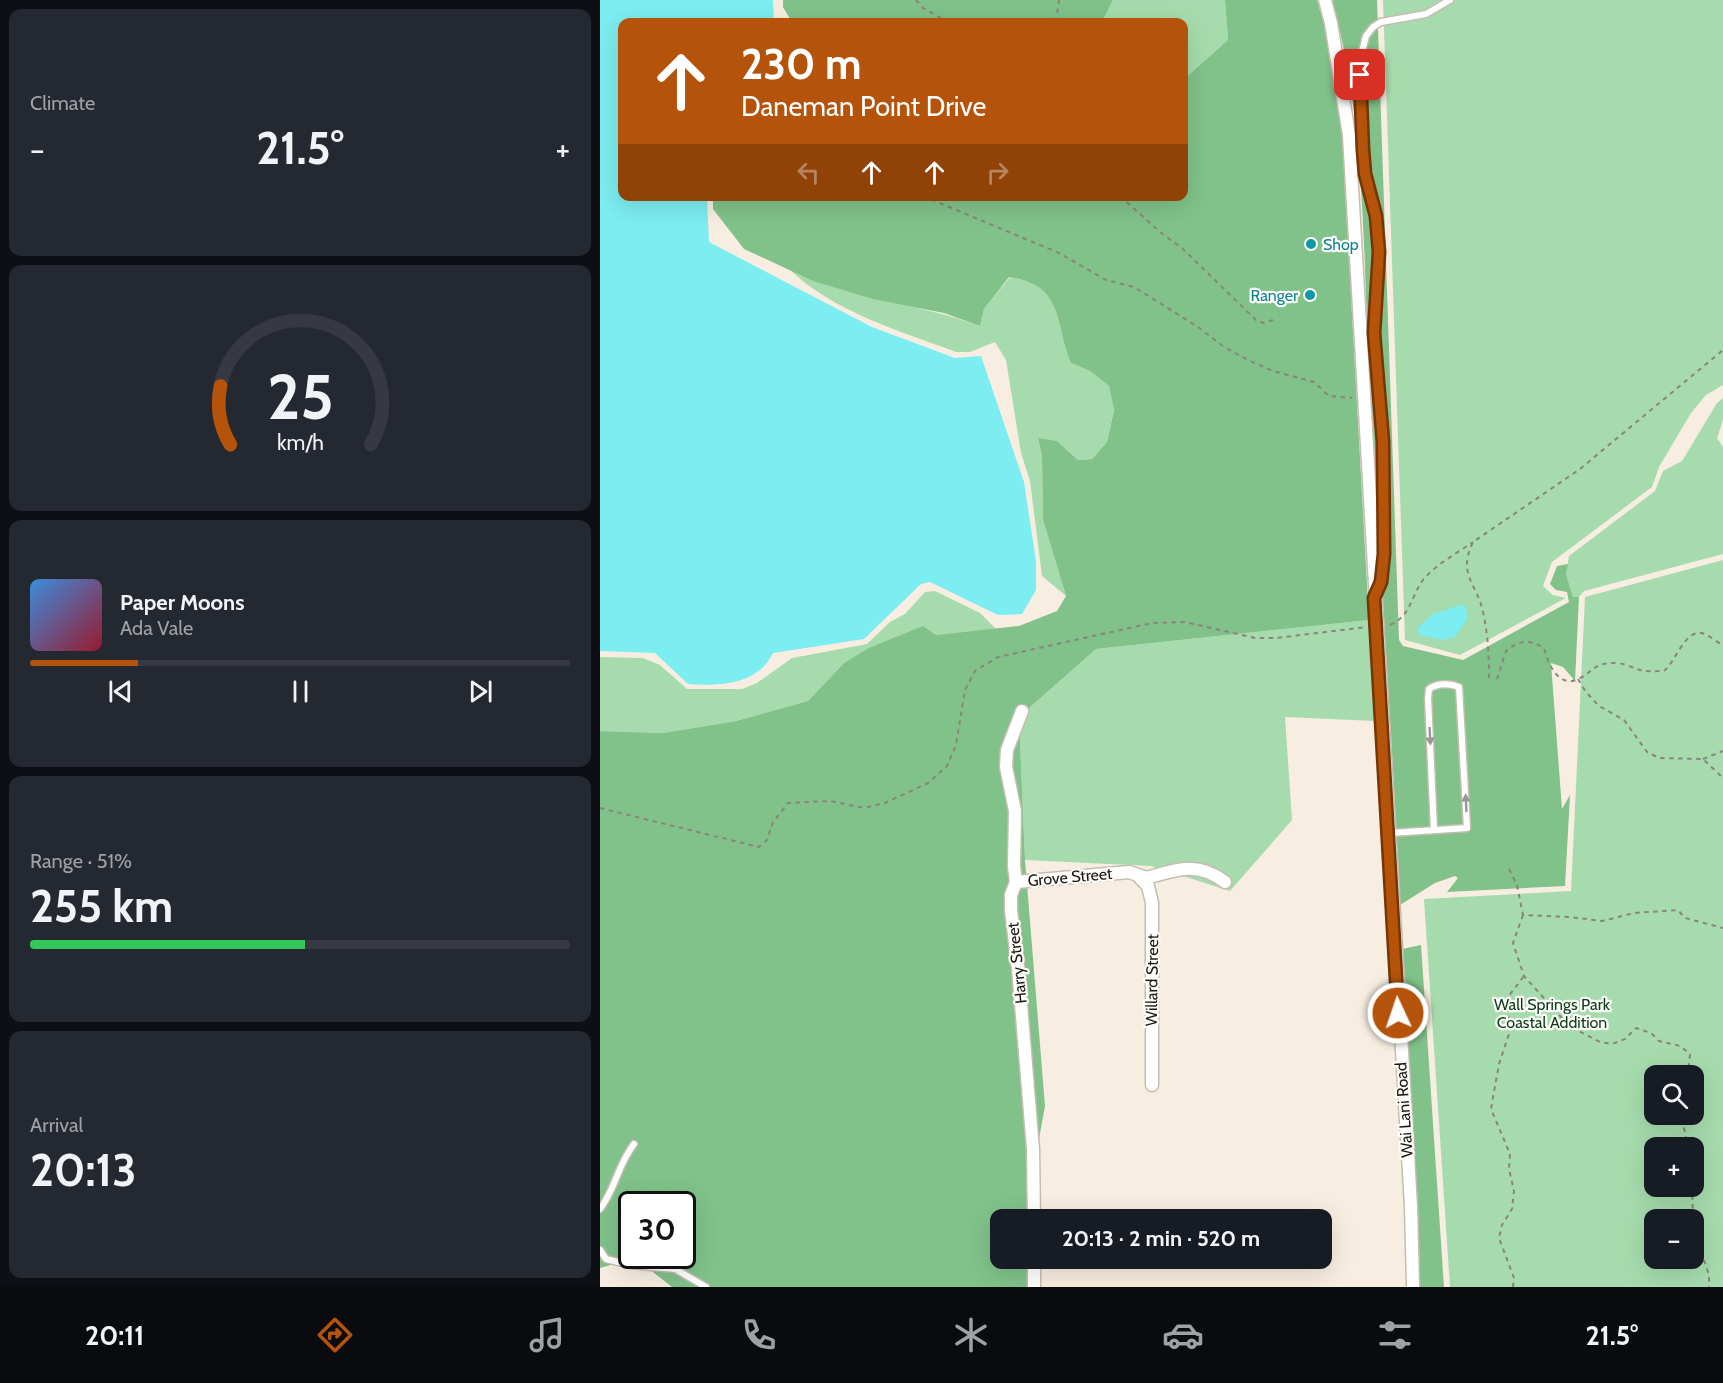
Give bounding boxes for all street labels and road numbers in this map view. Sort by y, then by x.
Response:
street label: Grove Street [1027,864,1114,890]
street label: Harry Street [1003,921,1031,1005]
street label: Willard Street [1142,933,1162,1026]
street label: Wai Lani Road [1391,1062,1417,1158]

